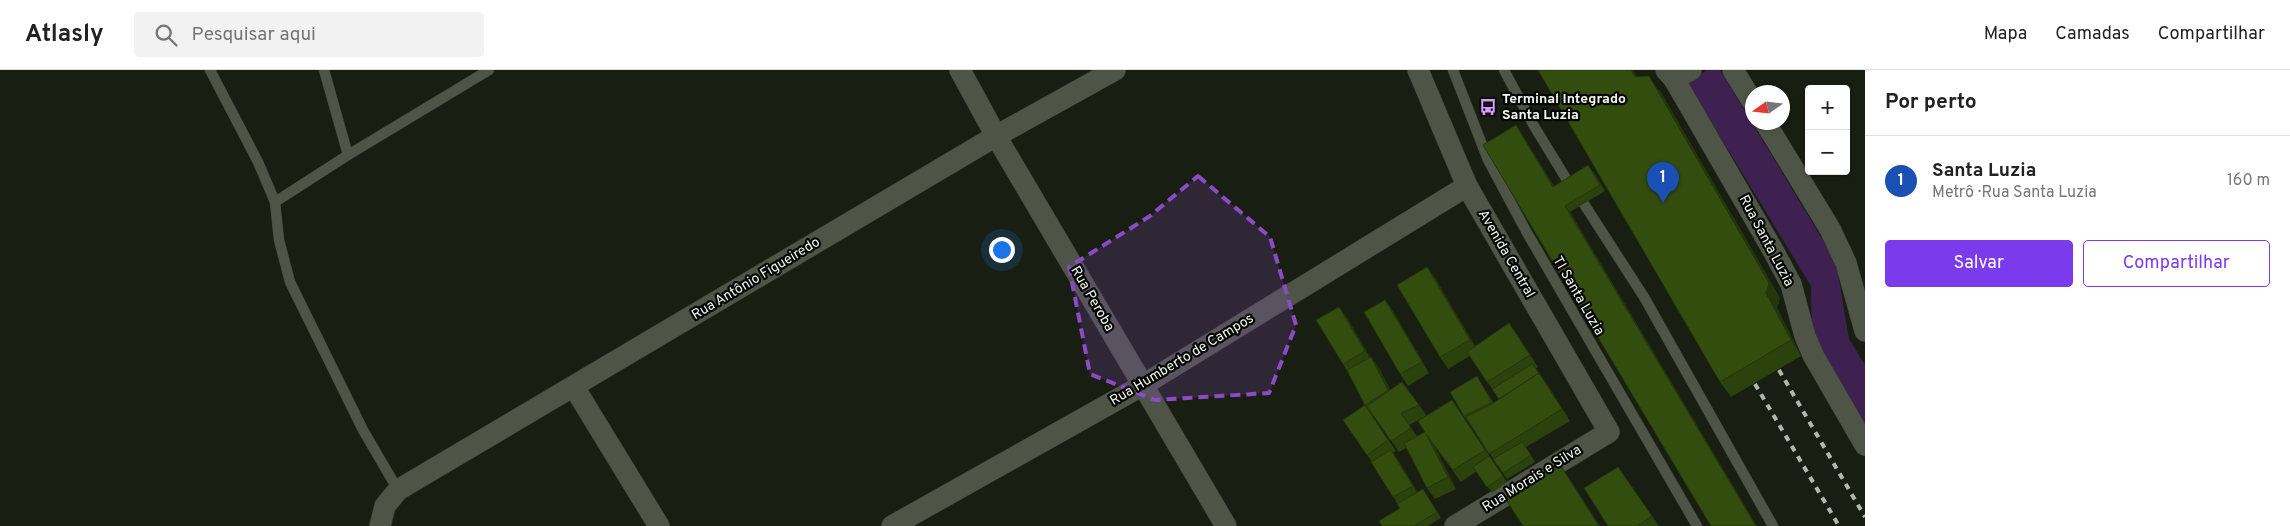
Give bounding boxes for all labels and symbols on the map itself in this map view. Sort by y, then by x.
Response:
north arrow [1745,85,1790,130]
place label: Terminal Integrado Santa Luzia [1502,91,1626,124]
bus stop icon: Terminal Integrado Santa Luzia [1478,97,1498,117]
pin: 1 [1647,162,1679,203]
street label: Rua Santa Luzia [1735,192,1797,290]
street label: Avenida Central [1474,207,1538,301]
street label: Rua Antônio Figueiredo [689,234,823,324]
your location [989,237,1015,263]
street label: TI Santa Luzia [1549,253,1607,339]
street label: Rua Peroba [1066,263,1118,335]
street label: Rua Humberto de Campos [1107,310,1257,410]
street label: Rua Morais e Silva [1479,442,1585,516]

